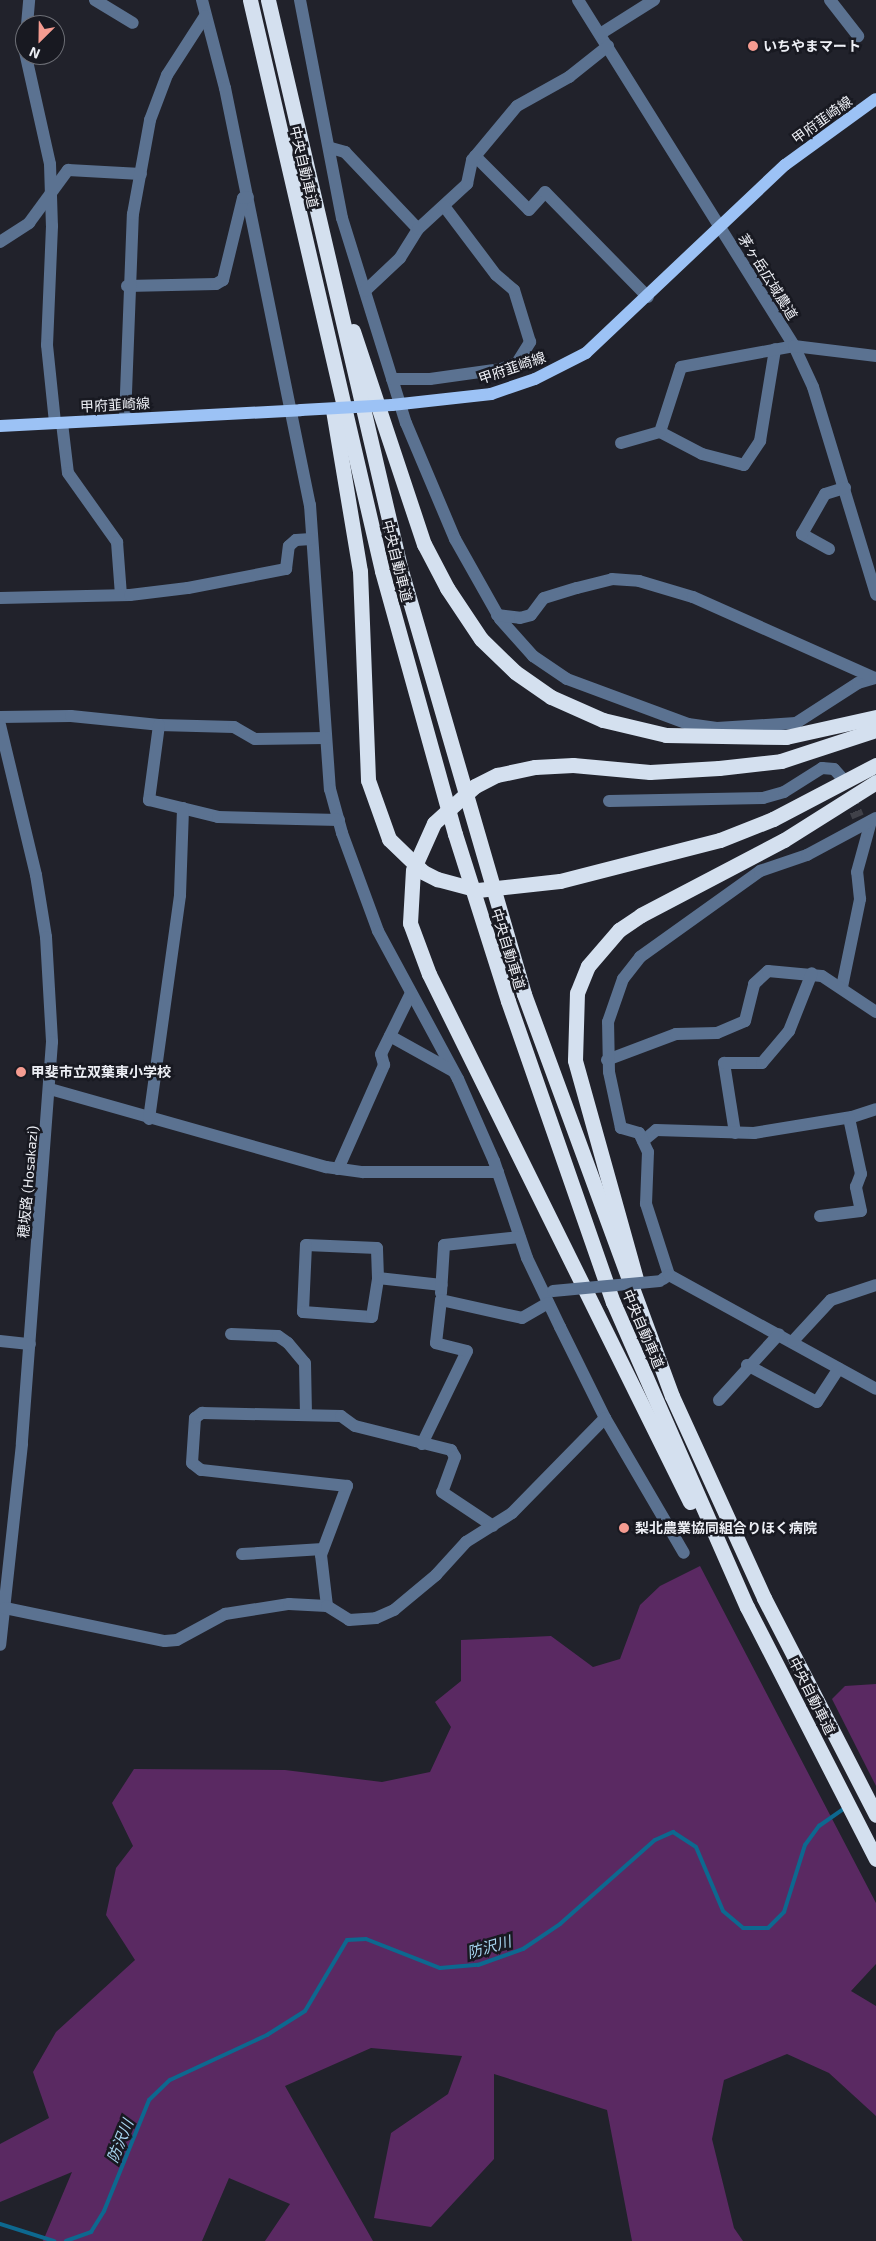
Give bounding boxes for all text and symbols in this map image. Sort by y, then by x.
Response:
north arrow [15,15,65,65]
place label: いちやまマート [763,38,861,54]
marker: いちやまマート [747,40,759,52]
text: N [26,44,42,63]
street label: 甲府韮崎線 [789,93,855,147]
street label: 中央自動車道 [286,124,322,210]
street label: 茅ヶ岳広域農道 [735,231,801,323]
street label: 甲府韮崎線 [476,349,548,387]
street label: 甲府韮崎線 [80,395,150,415]
street label: 中央自動車道 [379,518,415,604]
street label: 中央自動車道 [488,906,528,992]
place label: 甲斐市立双葉東小学校 [31,1064,171,1080]
marker: 甲斐市立双葉東小学校 [15,1066,27,1078]
street label: 穂坂路 (Hosakazi) [15,1125,41,1239]
street label: 中央自動車道 [619,1287,667,1371]
place label: 梨北農業協同組合りほく病院 [635,1520,817,1536]
marker: 梨北農業協同組合りほく病院 [617,1521,631,1535]
street label: 中央自動車道 [785,1655,839,1737]
water label: 防沢川 [465,1932,513,1962]
water label: 防沢川 [103,2117,137,2165]

